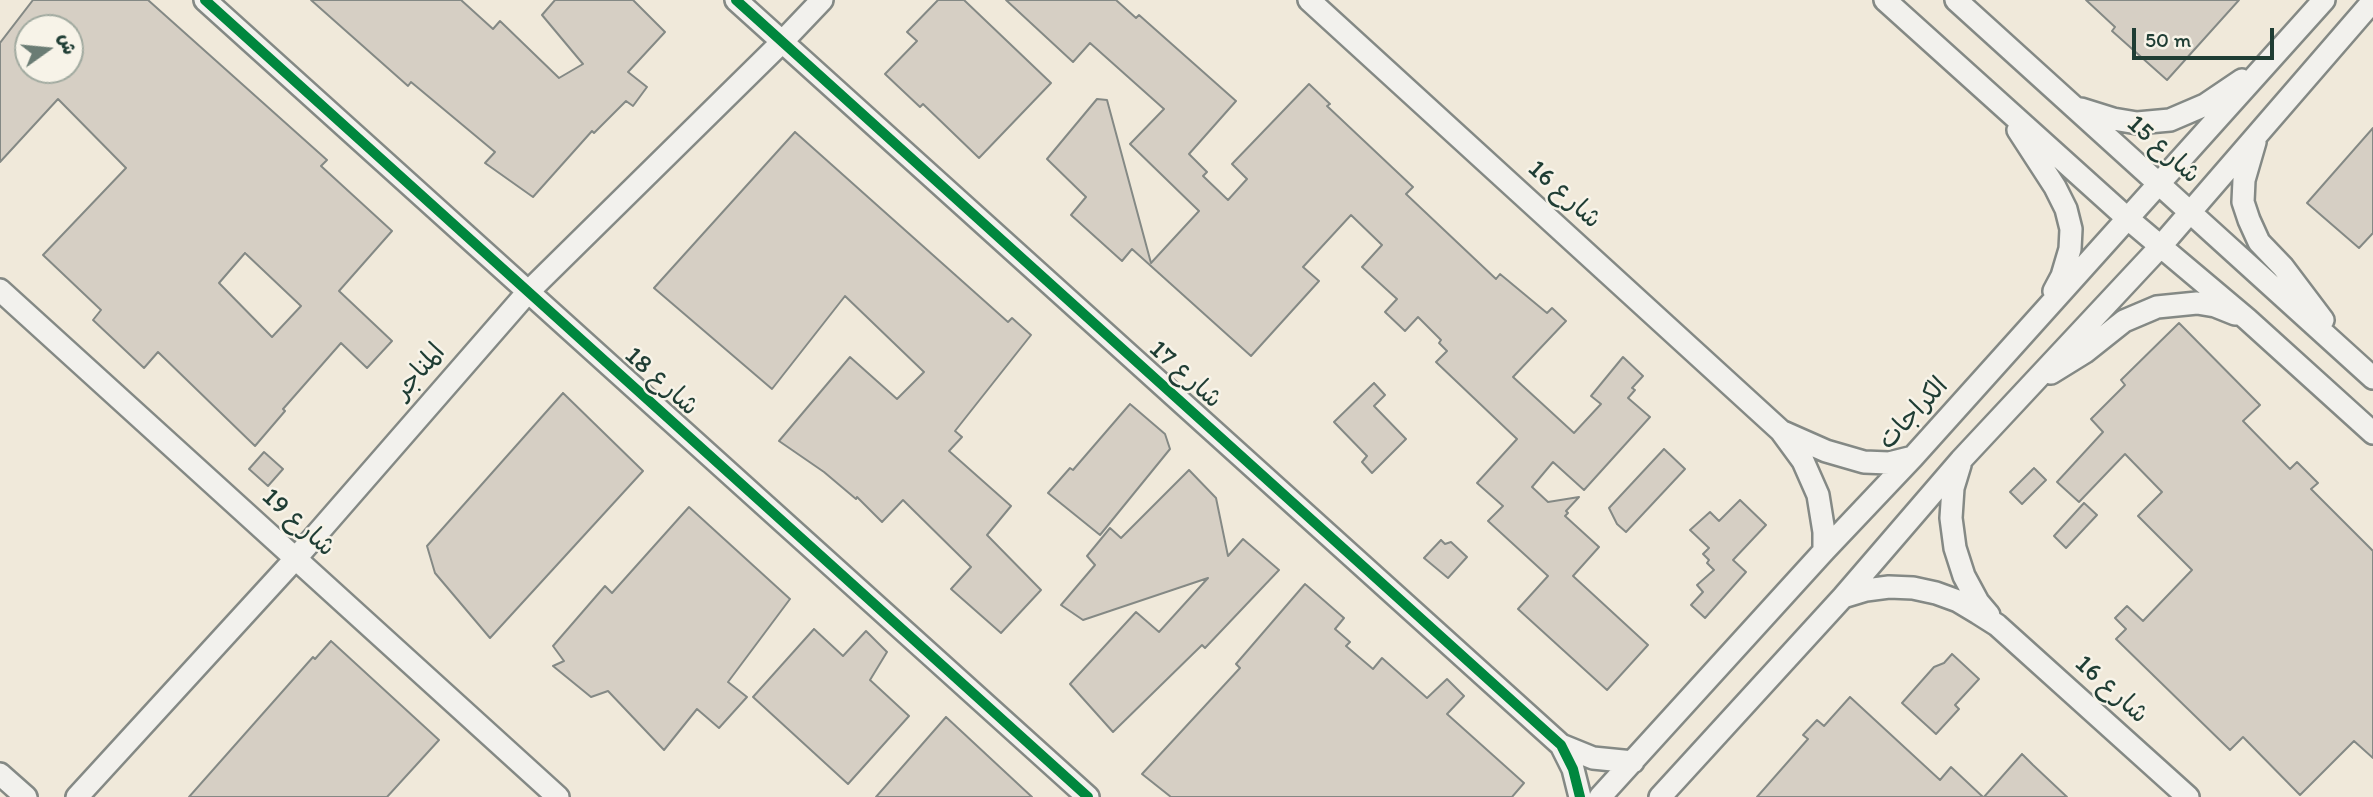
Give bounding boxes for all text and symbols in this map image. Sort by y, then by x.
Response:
north arrow [14,14,84,84]
scale bar [2135,14,2277,58]
text: 50 m [2145,27,2191,52]
text: ش [54,31,82,57]
street label: شارع 15 [2120,109,2206,191]
street label: شارع 16 [1521,154,1607,236]
street label: شارع 17 [1142,334,1228,416]
street label: المناجر [387,338,453,406]
street label: شارع 18 [618,341,704,423]
street label: الكراجات [1873,371,1955,457]
street label: شارع 19 [255,482,341,564]
street label: شارع 16 [2068,649,2154,731]

